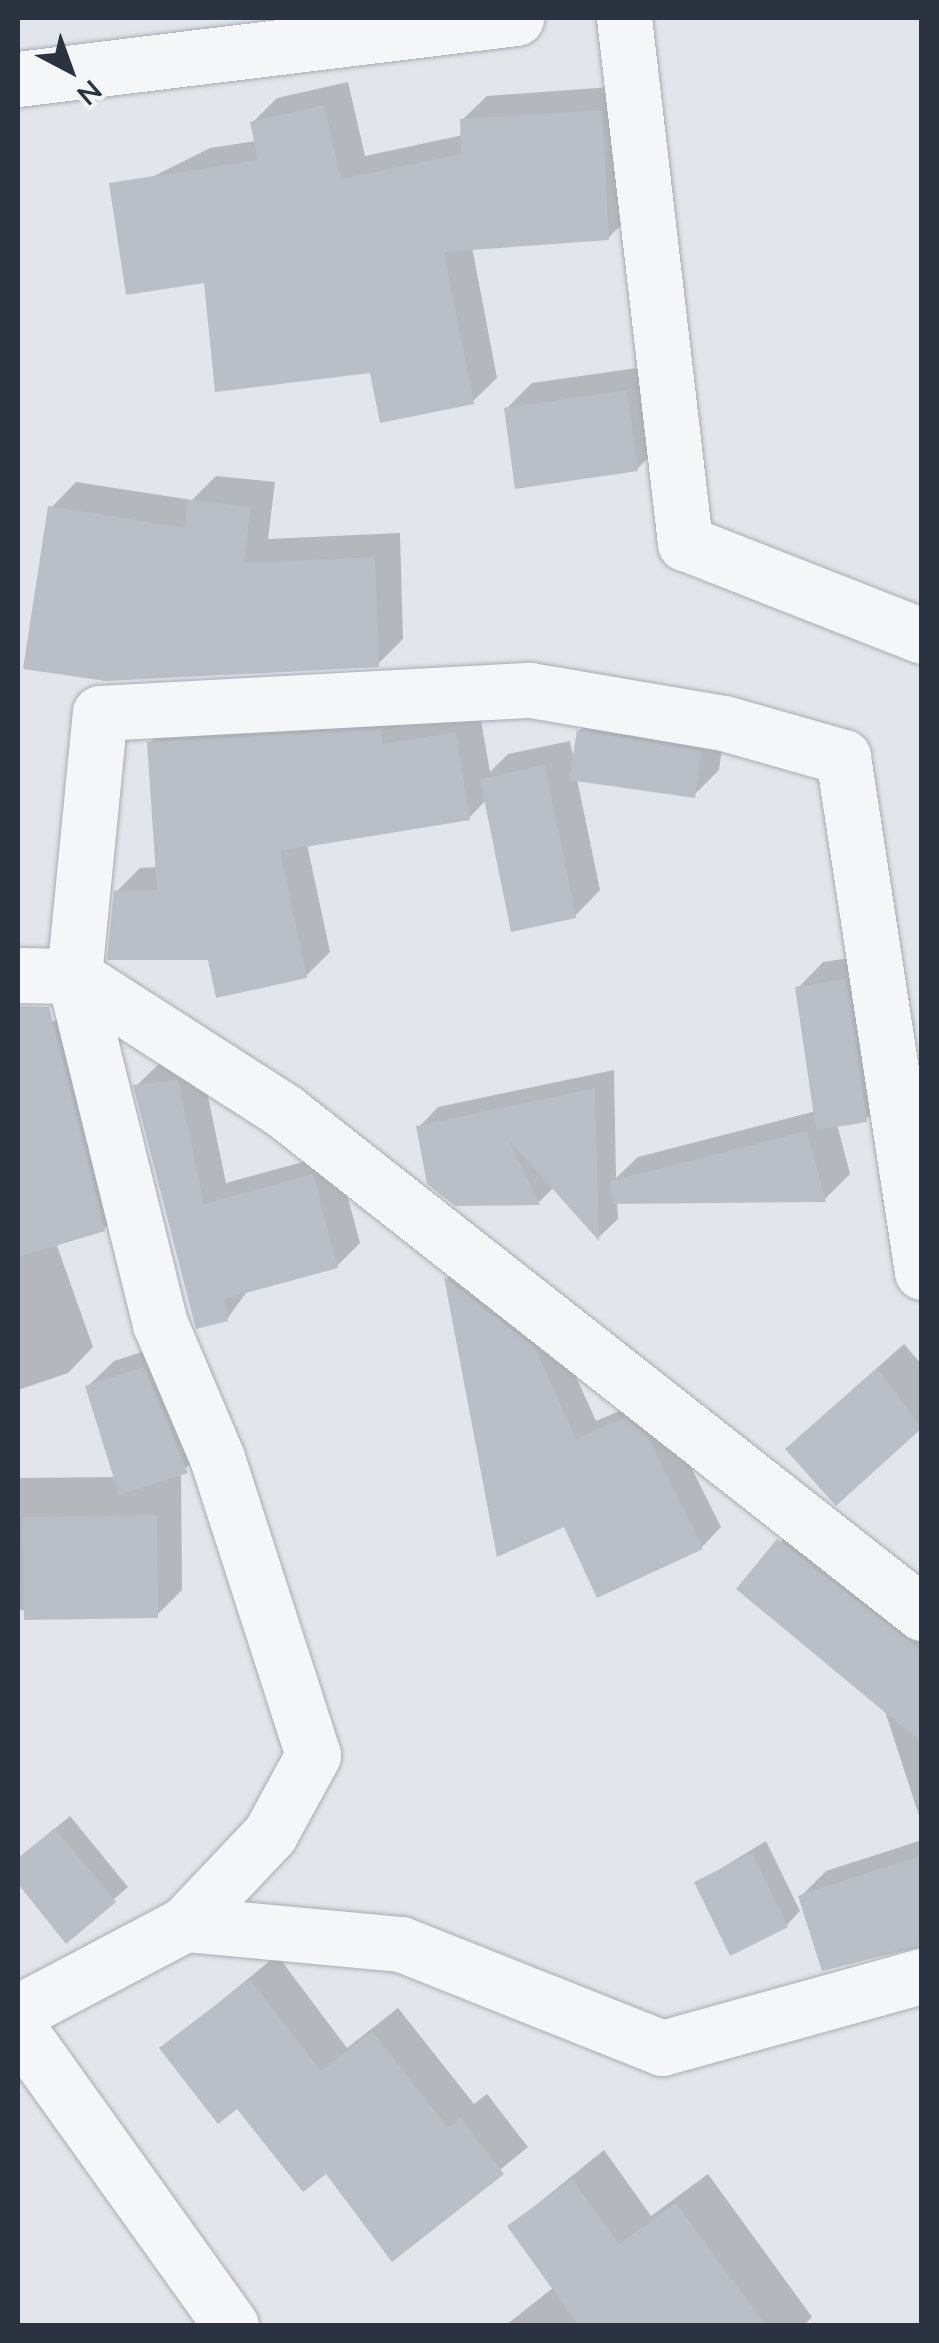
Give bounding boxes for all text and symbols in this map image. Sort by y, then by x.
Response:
north arrow [20,20,120,120]
text: N [71,73,109,113]

